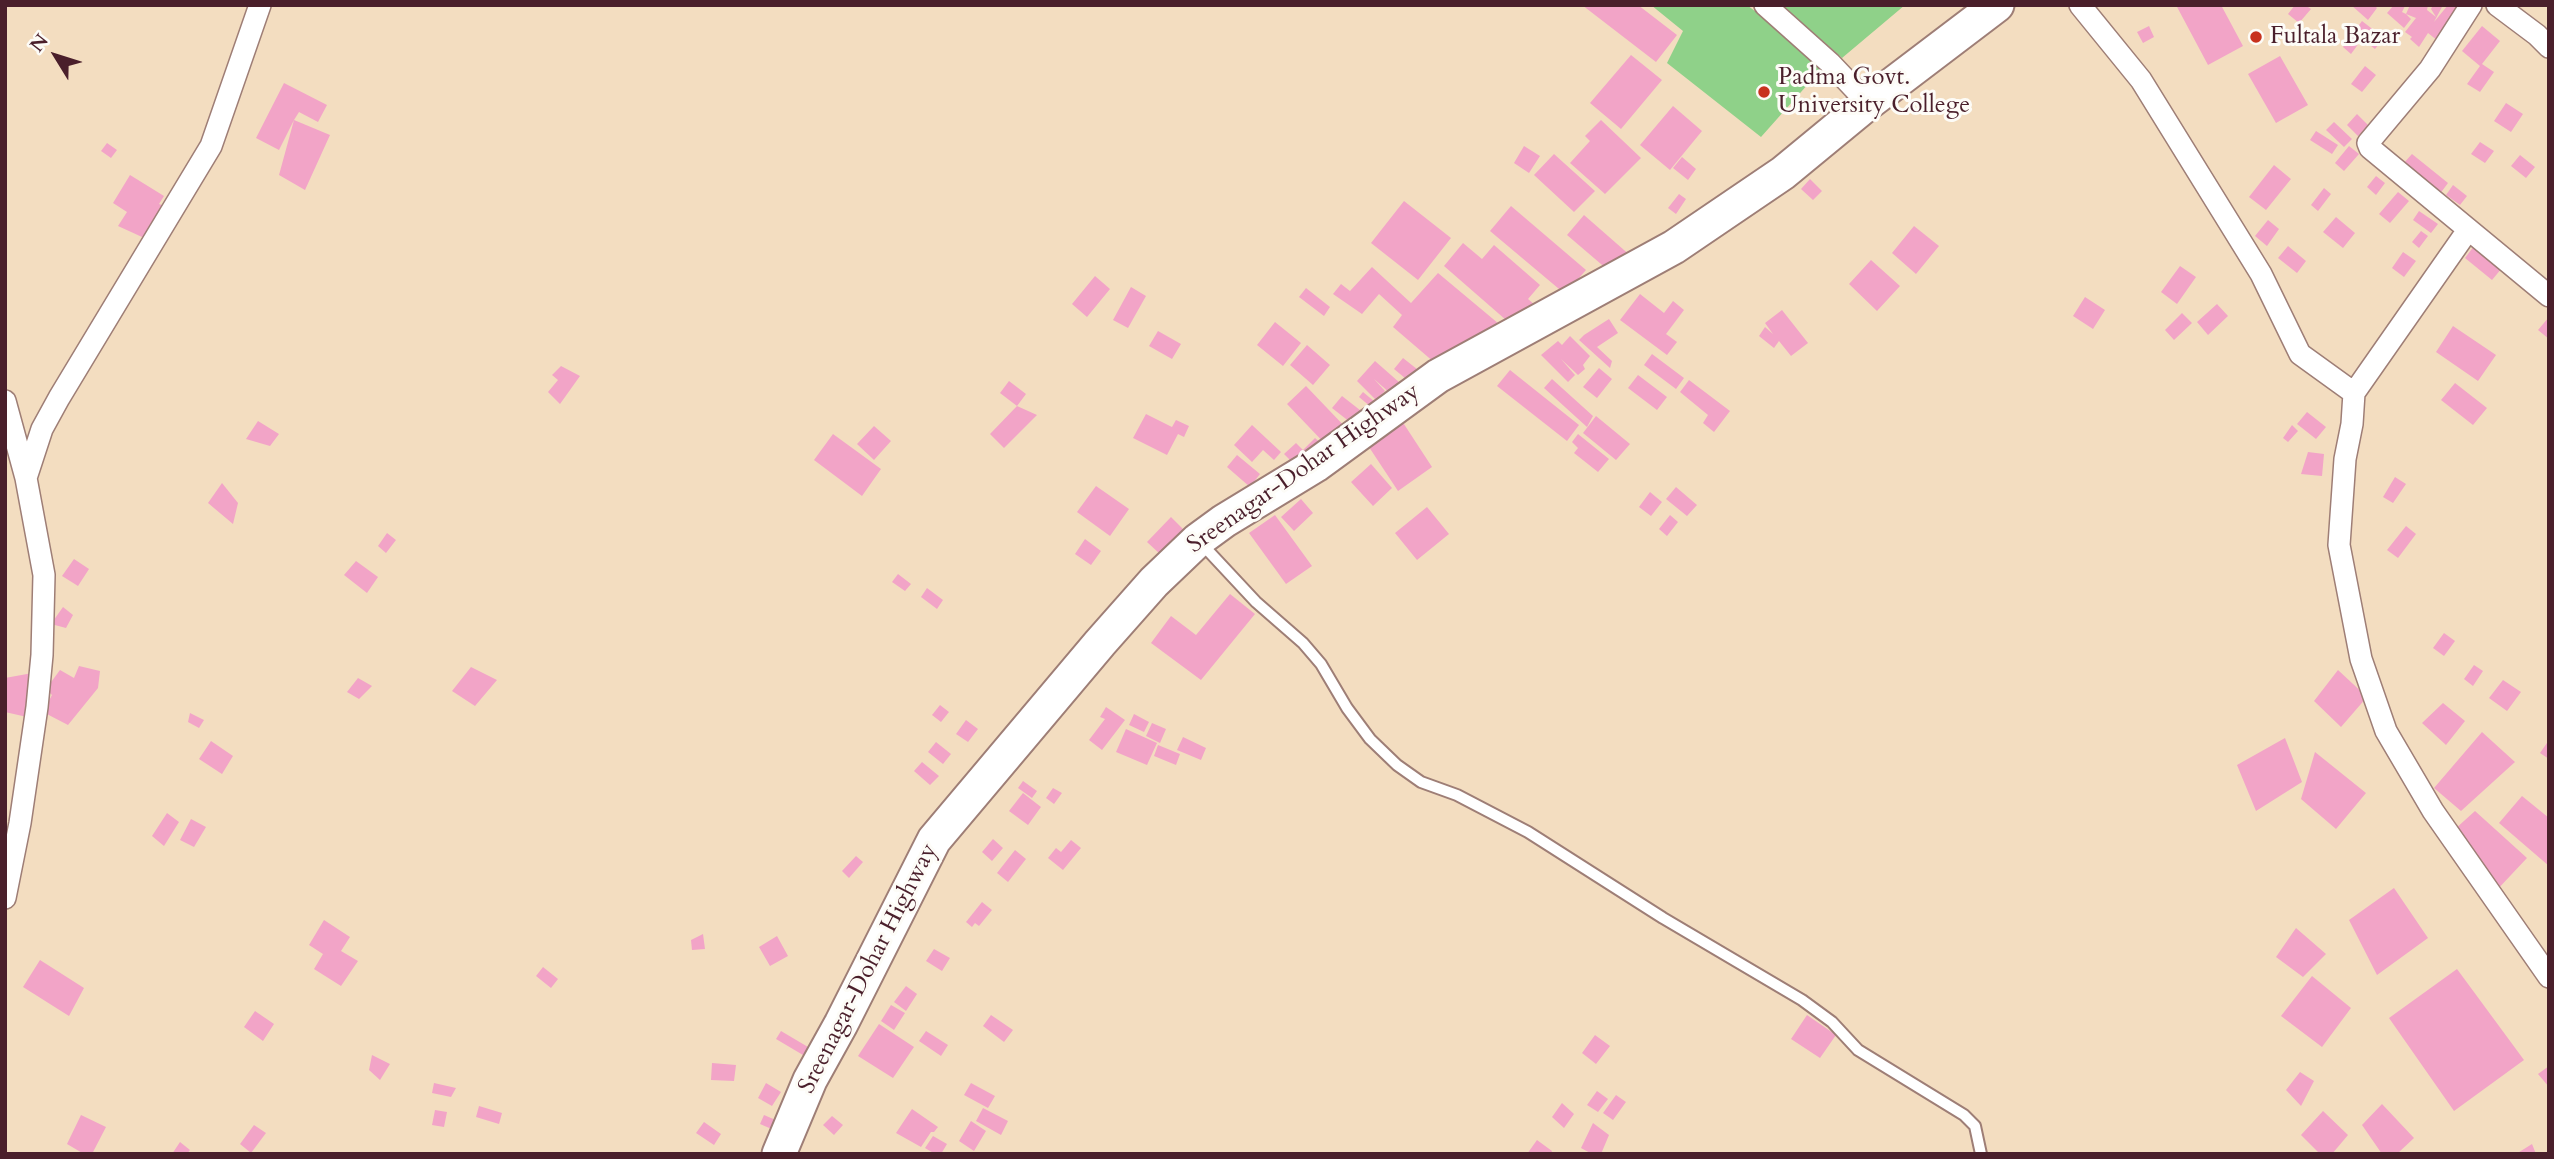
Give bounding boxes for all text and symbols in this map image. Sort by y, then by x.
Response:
north arrow [21,21,91,91]
place label: Fultala Bazar [2270,23,2400,51]
text: N [24,29,55,58]
marker: Fultala Bazar [2248,29,2264,45]
place label: Padma Govt. University College [1778,64,1970,120]
marker: Padma Govt. University College [1756,84,1772,100]
street label: Sreenagar-Dohar Highway [1182,378,1426,560]
street label: Sreenagar-Dohar Highway [793,839,945,1099]

